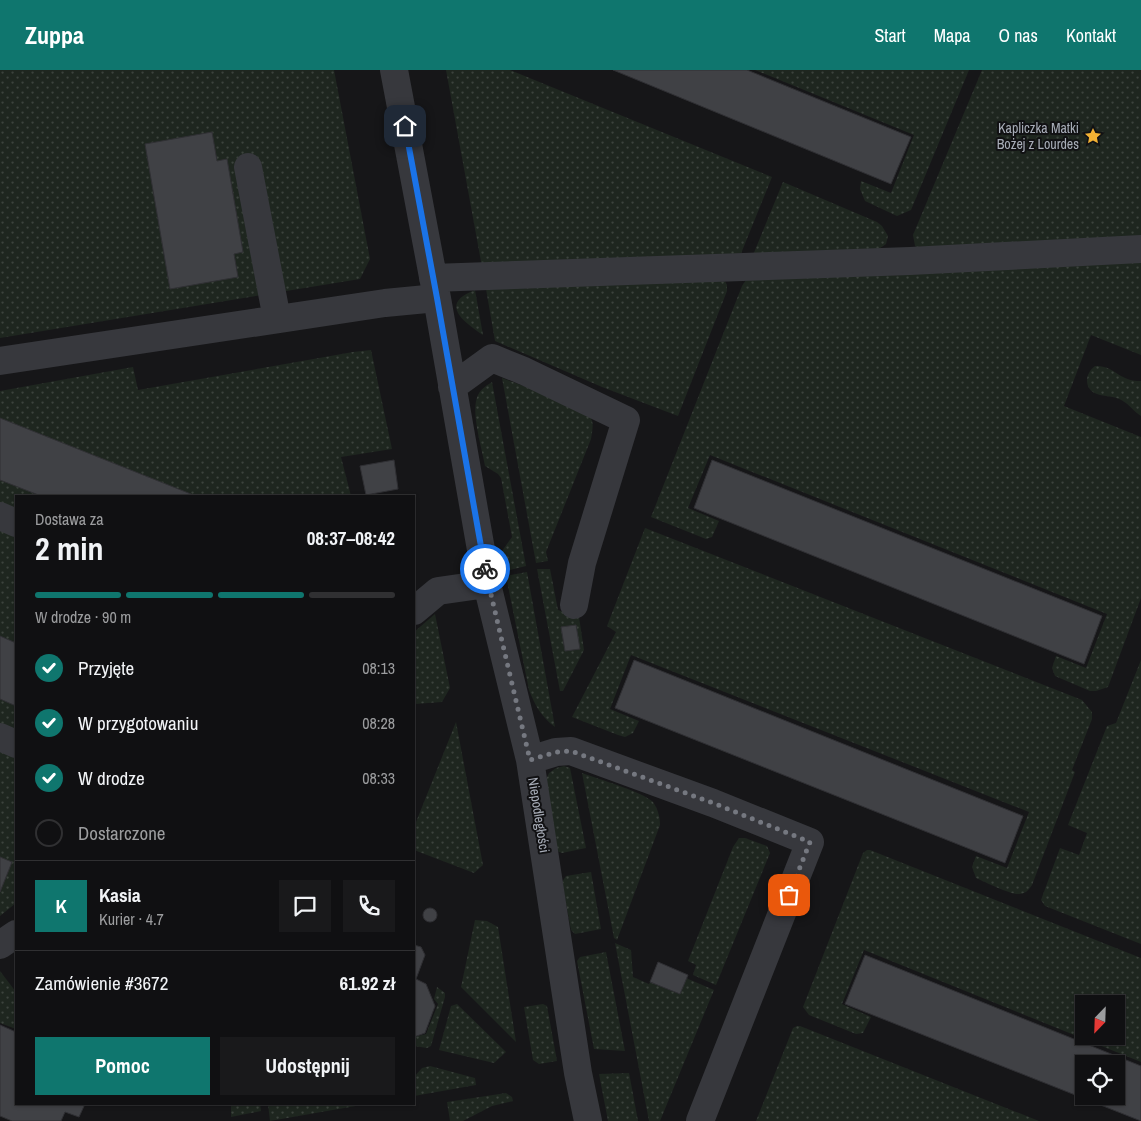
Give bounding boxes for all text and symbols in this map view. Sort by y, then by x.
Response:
text: Zuppa [25,19,84,51]
text: Start [874,23,906,48]
text: Mapa [934,23,971,48]
text: O nas [999,23,1038,48]
text: Kontakt [1066,23,1116,48]
pin [384,105,426,147]
icon: home [391,112,419,140]
place label: Kapliczka Matki Bożej z Lourdes [997,119,1079,153]
place icon: Kapliczka Matki Bożej z Lourdes [1083,126,1103,146]
text: Dostawa za [35,508,104,530]
text: 08:37–08:42 [307,525,395,551]
text: 2 min [35,527,104,570]
courier [460,544,510,594]
icon: bike [471,555,499,583]
text: W drodze · 90 m [35,606,131,628]
icon: check [35,654,63,682]
text: Przyjęte [78,655,134,681]
text: 08:13 [362,657,395,679]
icon: check [35,709,63,737]
text: W przygotowaniu [78,710,198,736]
text: 08:28 [362,712,395,734]
icon: check [35,764,63,792]
text: W drodze [78,765,145,791]
text: 08:33 [362,767,395,789]
street label: Niepodległości [524,776,554,854]
text: Dostarczone [78,820,165,846]
pin [768,874,810,916]
button: chat [279,880,331,932]
button: phone [343,880,395,932]
icon: bag [775,881,803,909]
text: Kasia [99,882,141,908]
text: K [55,893,67,919]
text: Kurier · 4.7 [99,908,164,930]
text: Zamówienie #3672 [35,970,168,996]
text: 61.92 zł [340,970,395,996]
north arrow [1075,995,1125,1045]
map controls [1075,995,1125,1105]
button: Pomoc [35,1037,210,1095]
button: Udostępnij [220,1037,395,1095]
button: locate [1075,1055,1125,1105]

